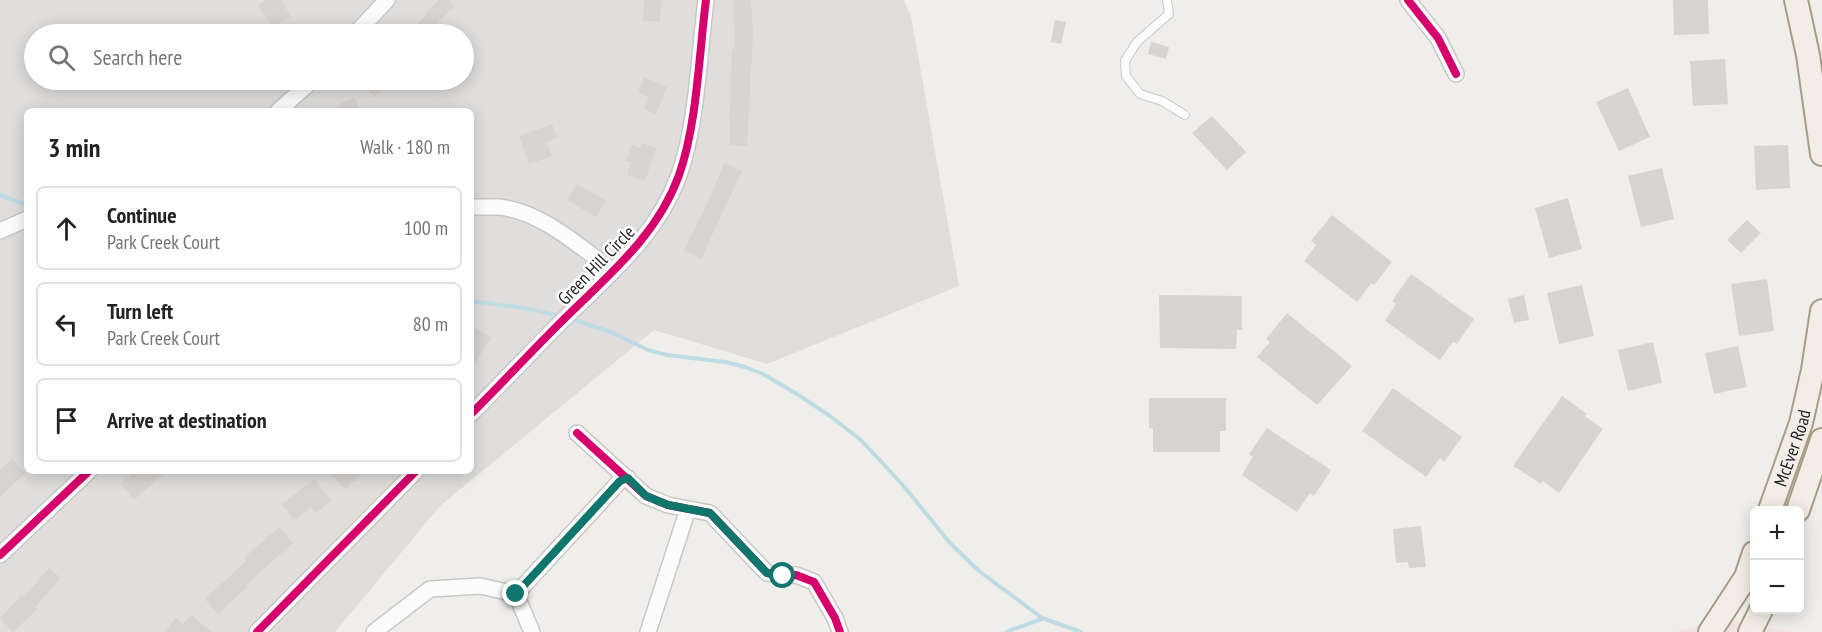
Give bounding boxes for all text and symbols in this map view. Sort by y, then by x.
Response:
search box [24,24,474,90]
icon: search [45,41,78,74]
text: Search here [93,43,182,71]
text: 3 min [48,131,101,164]
text: Walk · 180 m [360,134,450,160]
text: Continue [107,201,177,229]
icon: ahead [50,212,83,245]
text: 100 m [404,215,448,241]
street label: Green Hill Circle [553,221,639,309]
text: Park Creek Court [107,229,220,255]
text: Turn left [107,297,173,325]
icon: left [50,308,83,341]
text: 80 m [413,311,448,337]
text: Park Creek Court [107,325,220,351]
icon: arrive [50,404,83,437]
text: Arrive at destination [107,406,267,434]
street label: McEver Road [1768,407,1815,489]
map controls [1750,506,1804,614]
button: + [1750,506,1804,560]
button: − [1750,560,1804,614]
route start [769,562,795,588]
route end [502,580,528,606]

